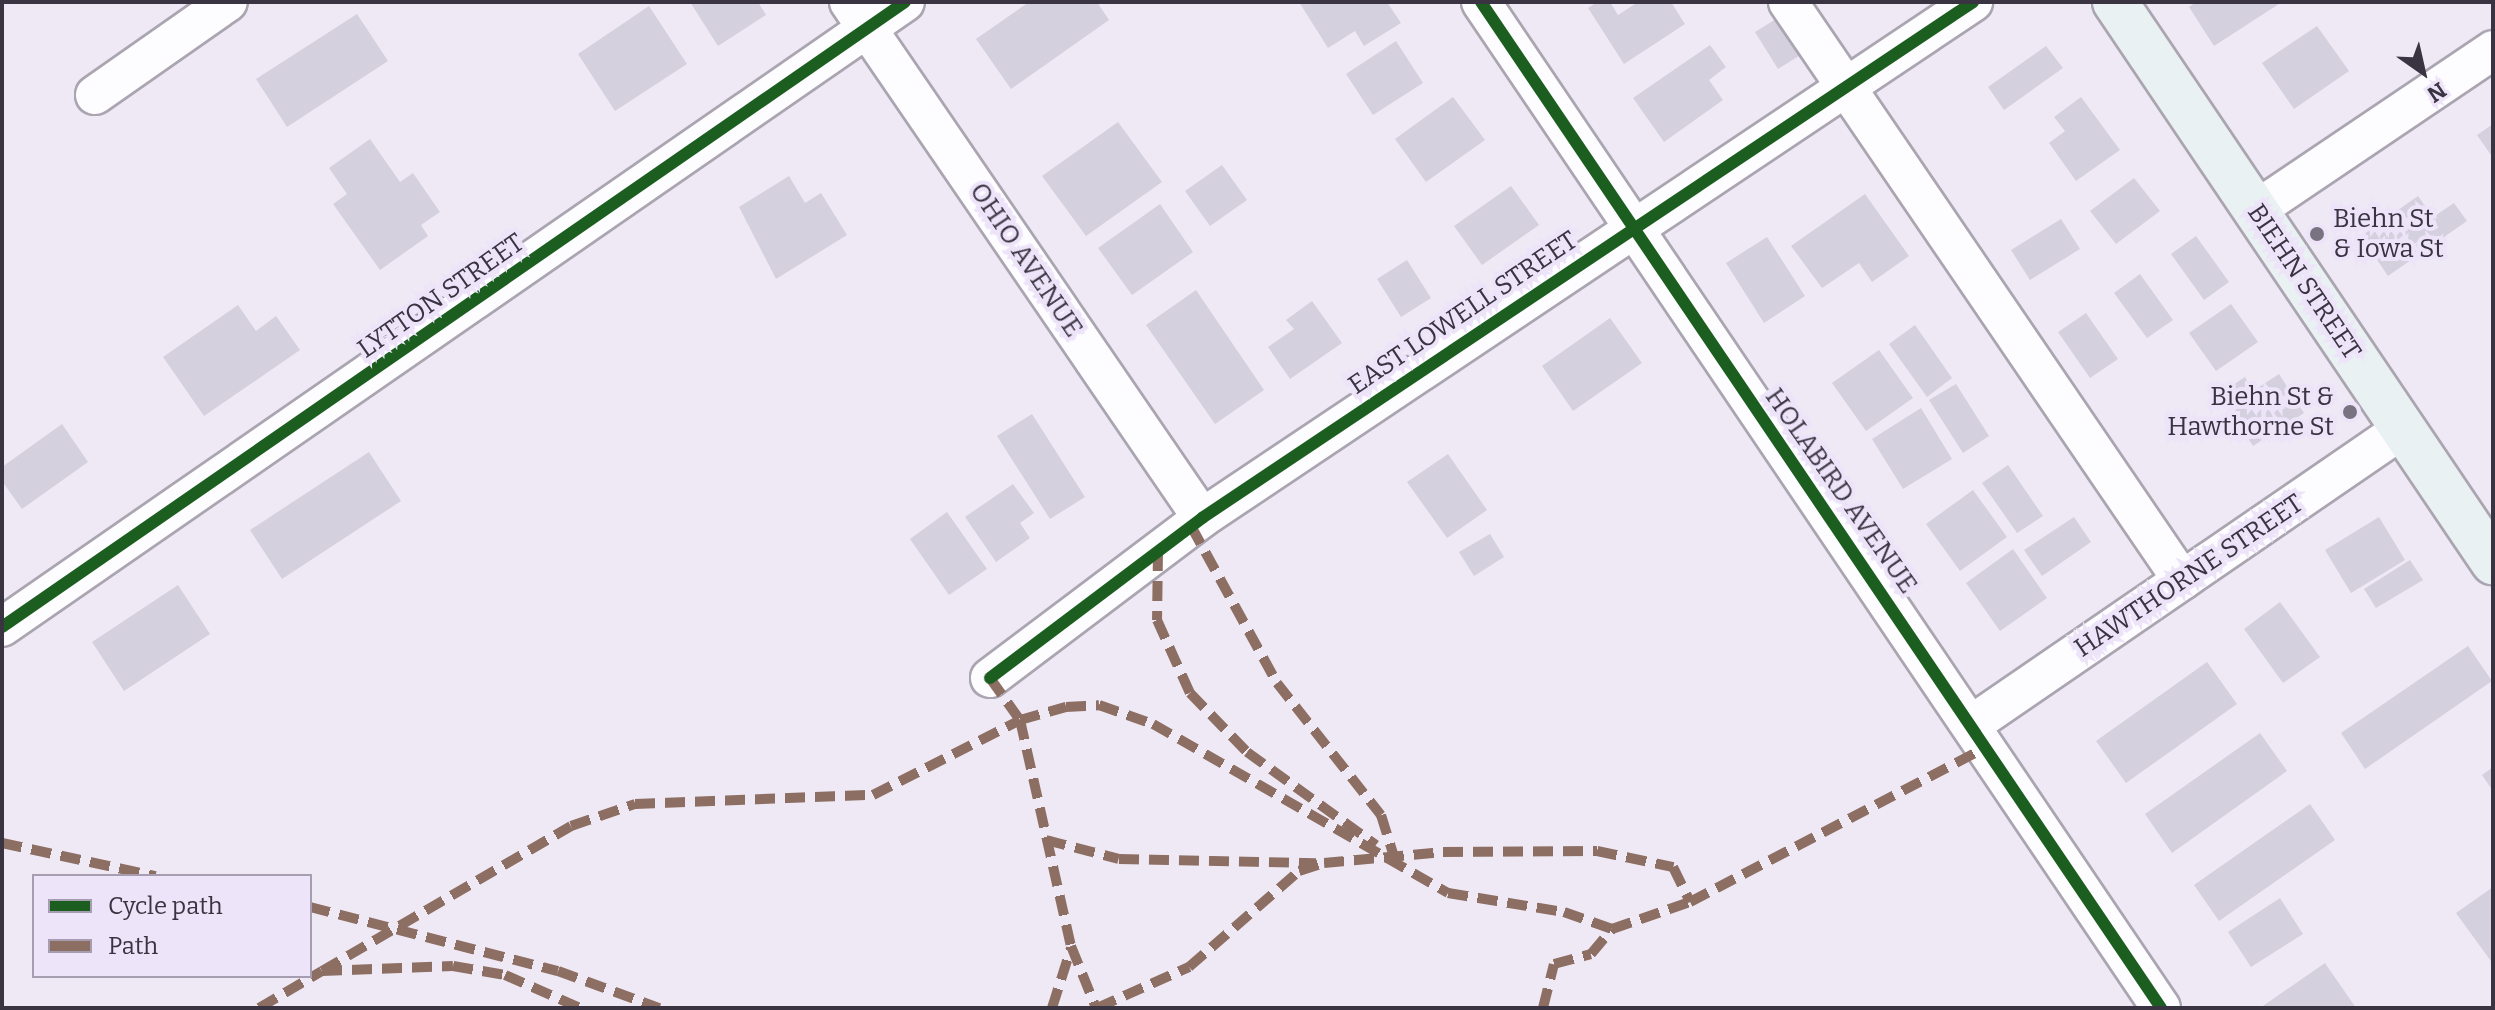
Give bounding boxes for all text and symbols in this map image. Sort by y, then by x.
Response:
north arrow [2383,32,2463,112]
text: N [2422,76,2451,108]
street label: OHIO AVENUE [963,177,1089,343]
street label: BIEHN STREET [2241,198,2367,366]
place label: Biehn St & Iowa St [2333,203,2444,264]
street label: EAST LOWELL STREET [1343,225,1583,401]
marker: Biehn St & Iowa St [2308,225,2326,243]
street label: LYTTON STREET [352,227,530,365]
place label: Biehn St & Hawthorne St [2167,381,2334,442]
street label: HOLABIRD AVENUE [1758,382,1924,600]
marker: Biehn St & Hawthorne St [2341,403,2359,421]
street label: HAWTHORNE STREET [2069,488,2309,664]
legend [32,874,312,978]
text: Cycle path [108,892,223,920]
text: Path [108,932,158,960]

